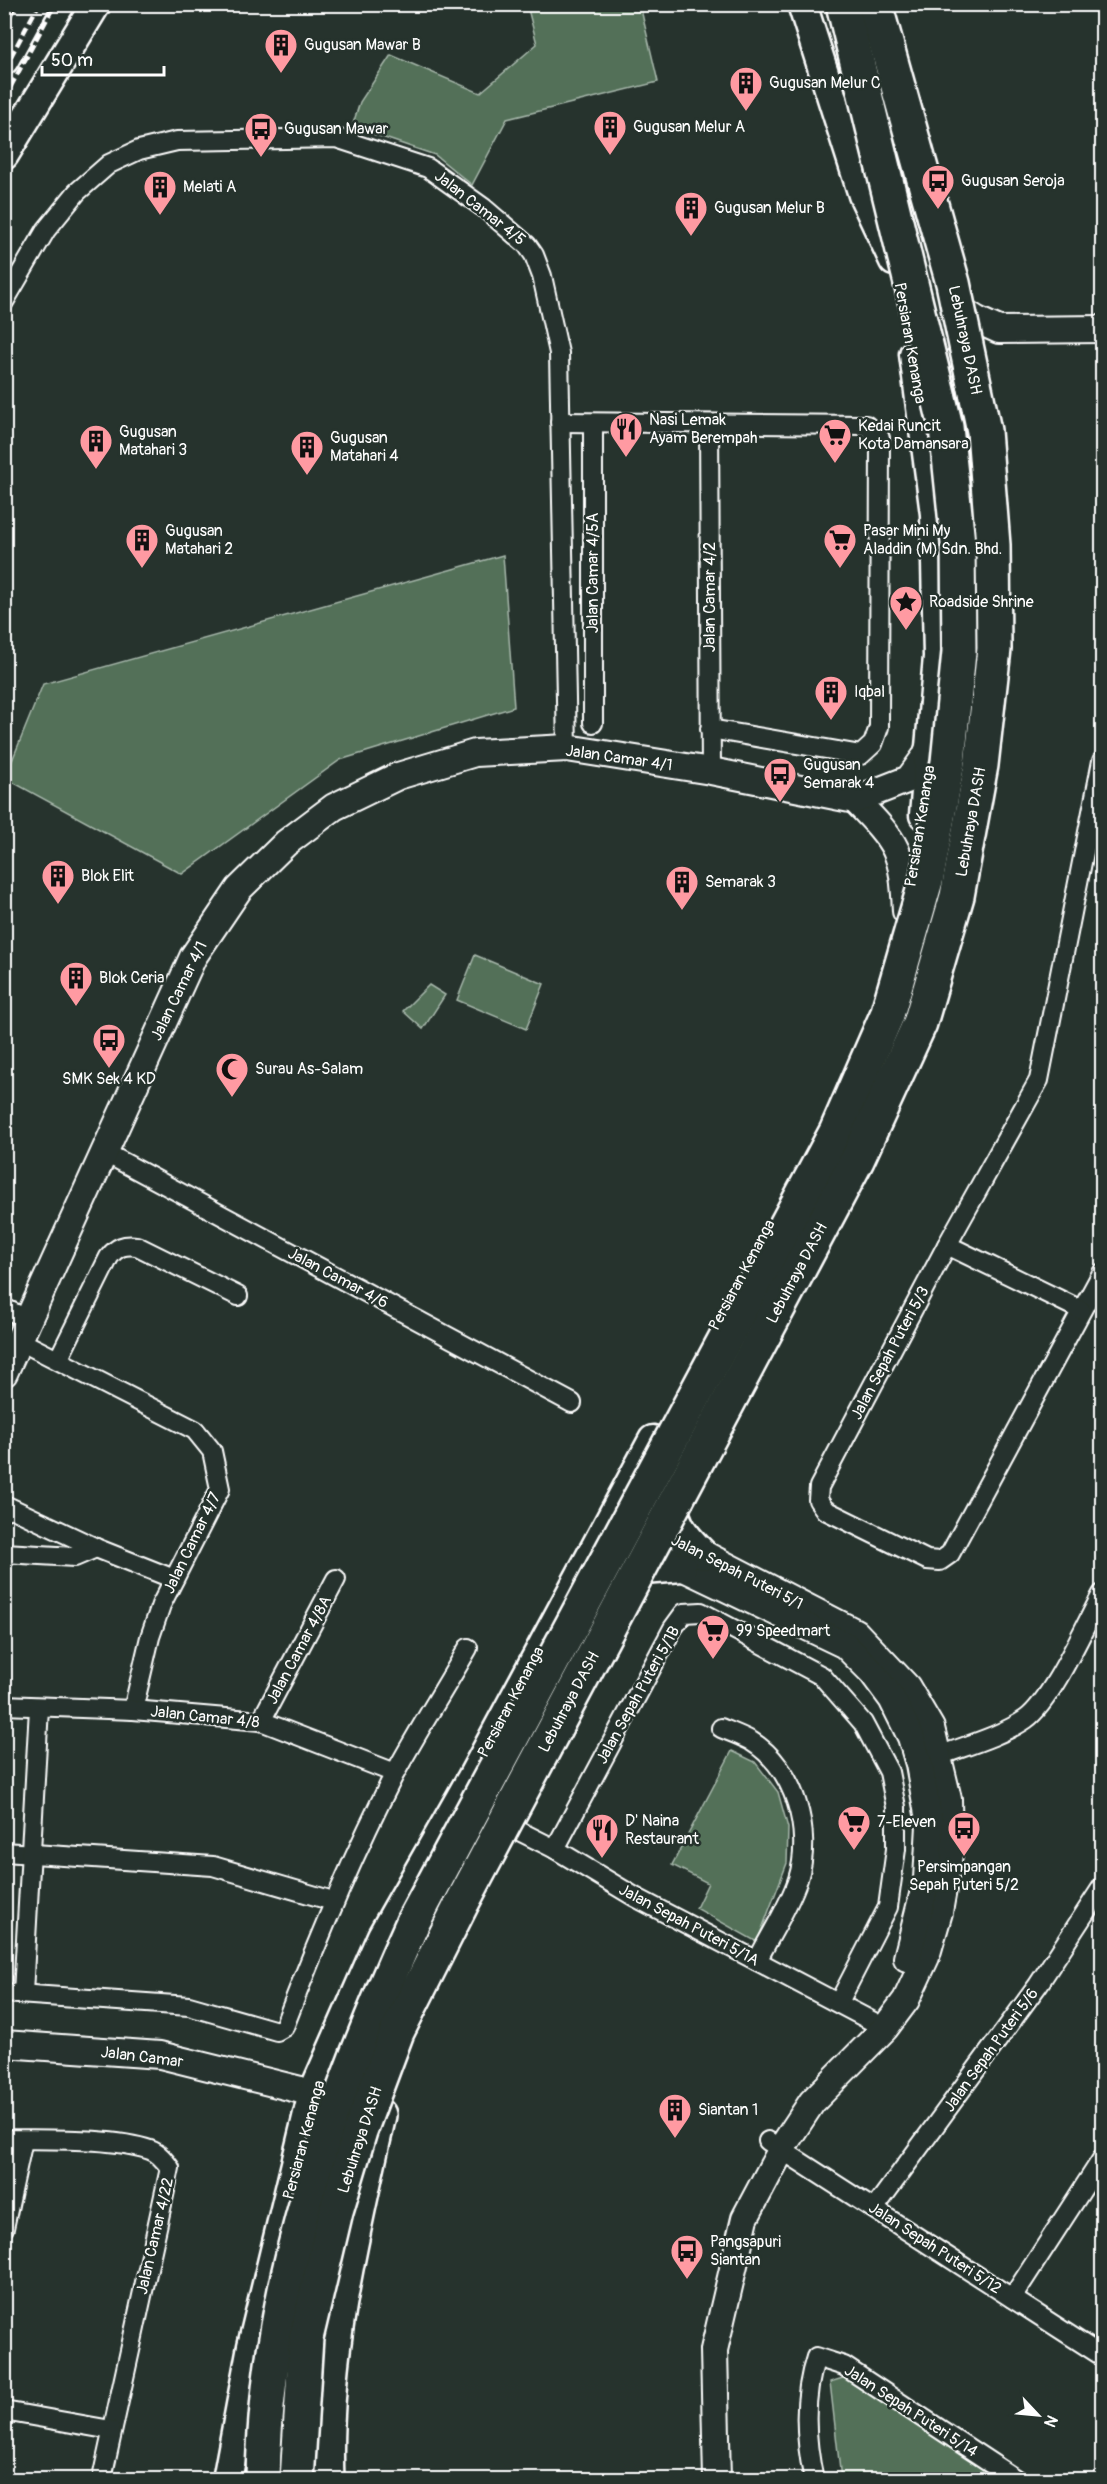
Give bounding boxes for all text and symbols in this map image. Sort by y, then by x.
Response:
building icon: Gugusan Mawar B [263,27,299,74]
place label: Gugusan Mawar B [304,35,421,55]
scale bar [42,39,164,77]
text: 50 m [51,49,93,72]
building icon: Gugusan Melur C [728,65,764,112]
place label: Gugusan Melur C [769,73,881,93]
building icon: Gugusan Melur A [592,109,628,156]
bus stop icon: Gugusan Mawar [243,111,279,158]
place label: Gugusan Melur A [633,117,745,137]
place label: Gugusan Mawar [284,119,389,139]
bus stop icon: Gugusan Seroja [920,163,956,210]
street label: Jalan Camar 4/5 [430,166,530,250]
building icon: Melati A [142,169,178,216]
place label: Gugusan Seroja [961,171,1065,191]
place label: Melati A [183,177,236,197]
building icon: Gugusan Melur B [673,190,709,237]
place label: Gugusan Melur B [714,198,825,218]
street label: Persiaran Kenanga [889,281,931,405]
street label: Lebuhraya DASH [944,284,986,396]
place label: Nasi Lemak Ayam Berempah [649,410,757,448]
restaurant icon: Nasi Lemak Ayam Berempah [608,411,644,458]
place label: Kedai Runcit Kota Damansara [858,416,969,454]
supermarket icon: Kedai Runcit Kota Damansara [817,417,853,464]
place label: Gugusan Matahari 3 [119,422,187,460]
building icon: Gugusan Matahari 3 [78,423,114,470]
place label: Gugusan Matahari 4 [330,428,399,466]
building icon: Gugusan Matahari 4 [289,429,325,476]
street label: Jalan Camar 4/5A [583,513,603,633]
place label: Gugusan Matahari 2 [165,521,233,559]
place label: Pasar Mini My Aladdin (M) Sdn. Bhd. [863,521,1002,559]
building icon: Gugusan Matahari 2 [124,522,160,569]
supermarket icon: Pasar Mini My Aladdin (M) Sdn. Bhd. [822,522,858,569]
street label: Jalan Camar 4/2 [700,542,720,652]
place icon: Roadside Shrine [888,584,924,631]
place label: Roadside Shrine [929,592,1034,612]
building icon: Iqbal [813,674,849,721]
place label: Iqbal [854,682,885,702]
street label: Jalan Camar 4/1 [564,741,674,775]
place label: Gugusan Semarak 4 [803,755,874,793]
bus stop icon: Gugusan Semarak 4 [762,756,798,803]
street label: Persiaran Kenanga [901,764,939,888]
street label: Lebuhraya DASH [952,766,990,878]
building icon: Blok Elit [40,858,76,905]
building icon: Semarak 3 [664,864,700,911]
place label: Blok Elit [81,866,135,886]
place label: Semarak 3 [705,872,776,892]
street label: Jalan Camar 4/1 [146,938,212,1044]
building icon: Blok Ceria [58,960,94,1007]
place label: Blok Ceria [99,968,164,988]
bus stop icon: SMK Sek 4 KD [91,1022,127,1069]
mosque icon: Surau As-Salam [214,1051,250,1098]
place label: Surau As-Salam [255,1059,363,1079]
place label: SMK Sek 4 KD [62,1069,156,1089]
street label: Persiaran Kenanga [704,1216,780,1334]
street label: Lebuhraya DASH [762,1219,832,1327]
street label: Jalan Camar 4/6 [284,1243,392,1313]
street label: Jalan Sepah Puteri 5/3 [846,1283,934,1423]
street label: Jalan Camar 4/7 [159,1489,225,1597]
street label: Jalan Sepah Puteri 5/1 [668,1530,806,1614]
street label: Jalan Camar 4/8A [262,1592,336,1708]
supermarket icon: 99 Speedmart [695,1613,731,1660]
place label: 99 Speedmart [736,1621,831,1641]
street label: Jalan Sepah Puteri 5/1B [592,1623,684,1767]
street label: Persiaran Kenanga [473,1643,549,1761]
street label: Lebuhraya DASH [534,1648,604,1756]
street label: Jalan Camar 4/8 [149,1701,261,1733]
supermarket icon: 7-Eleven [836,1804,872,1851]
bus stop icon: Persimpangan Sepah Puteri 5/2 [946,1810,982,1857]
place label: D' Naina Restaurant [625,1811,699,1849]
restaurant icon: D' Naina Restaurant [584,1812,620,1859]
place label: 7-Eleven [877,1812,936,1832]
place label: Persimpangan Sepah Puteri 5/2 [909,1857,1019,1895]
street label: Jalan Sepah Puteri 5/1A [615,1880,763,1970]
street label: Jalan Sepah Puteri 5/6 [939,1984,1043,2116]
street label: Jalan Camar [100,2042,185,2072]
street label: Persiaran Kenanga [278,2078,330,2202]
street label: Lebuhraya DASH [333,2084,387,2196]
building icon: Siantan 1 [657,2092,693,2139]
place label: Siantan 1 [698,2100,758,2120]
street label: Jalan Camar 4/22 [132,2176,178,2296]
street label: Jalan Sepah Puteri 5/12 [865,2198,1005,2298]
place label: Pangsapuri Siantan [710,2232,781,2270]
bus stop icon: Pangsapuri Siantan [669,2233,705,2280]
street label: Jalan Sepah Puteri 5/14 [841,2360,981,2462]
north arrow [1008,2385,1068,2445]
text: N [1039,2412,1062,2431]

